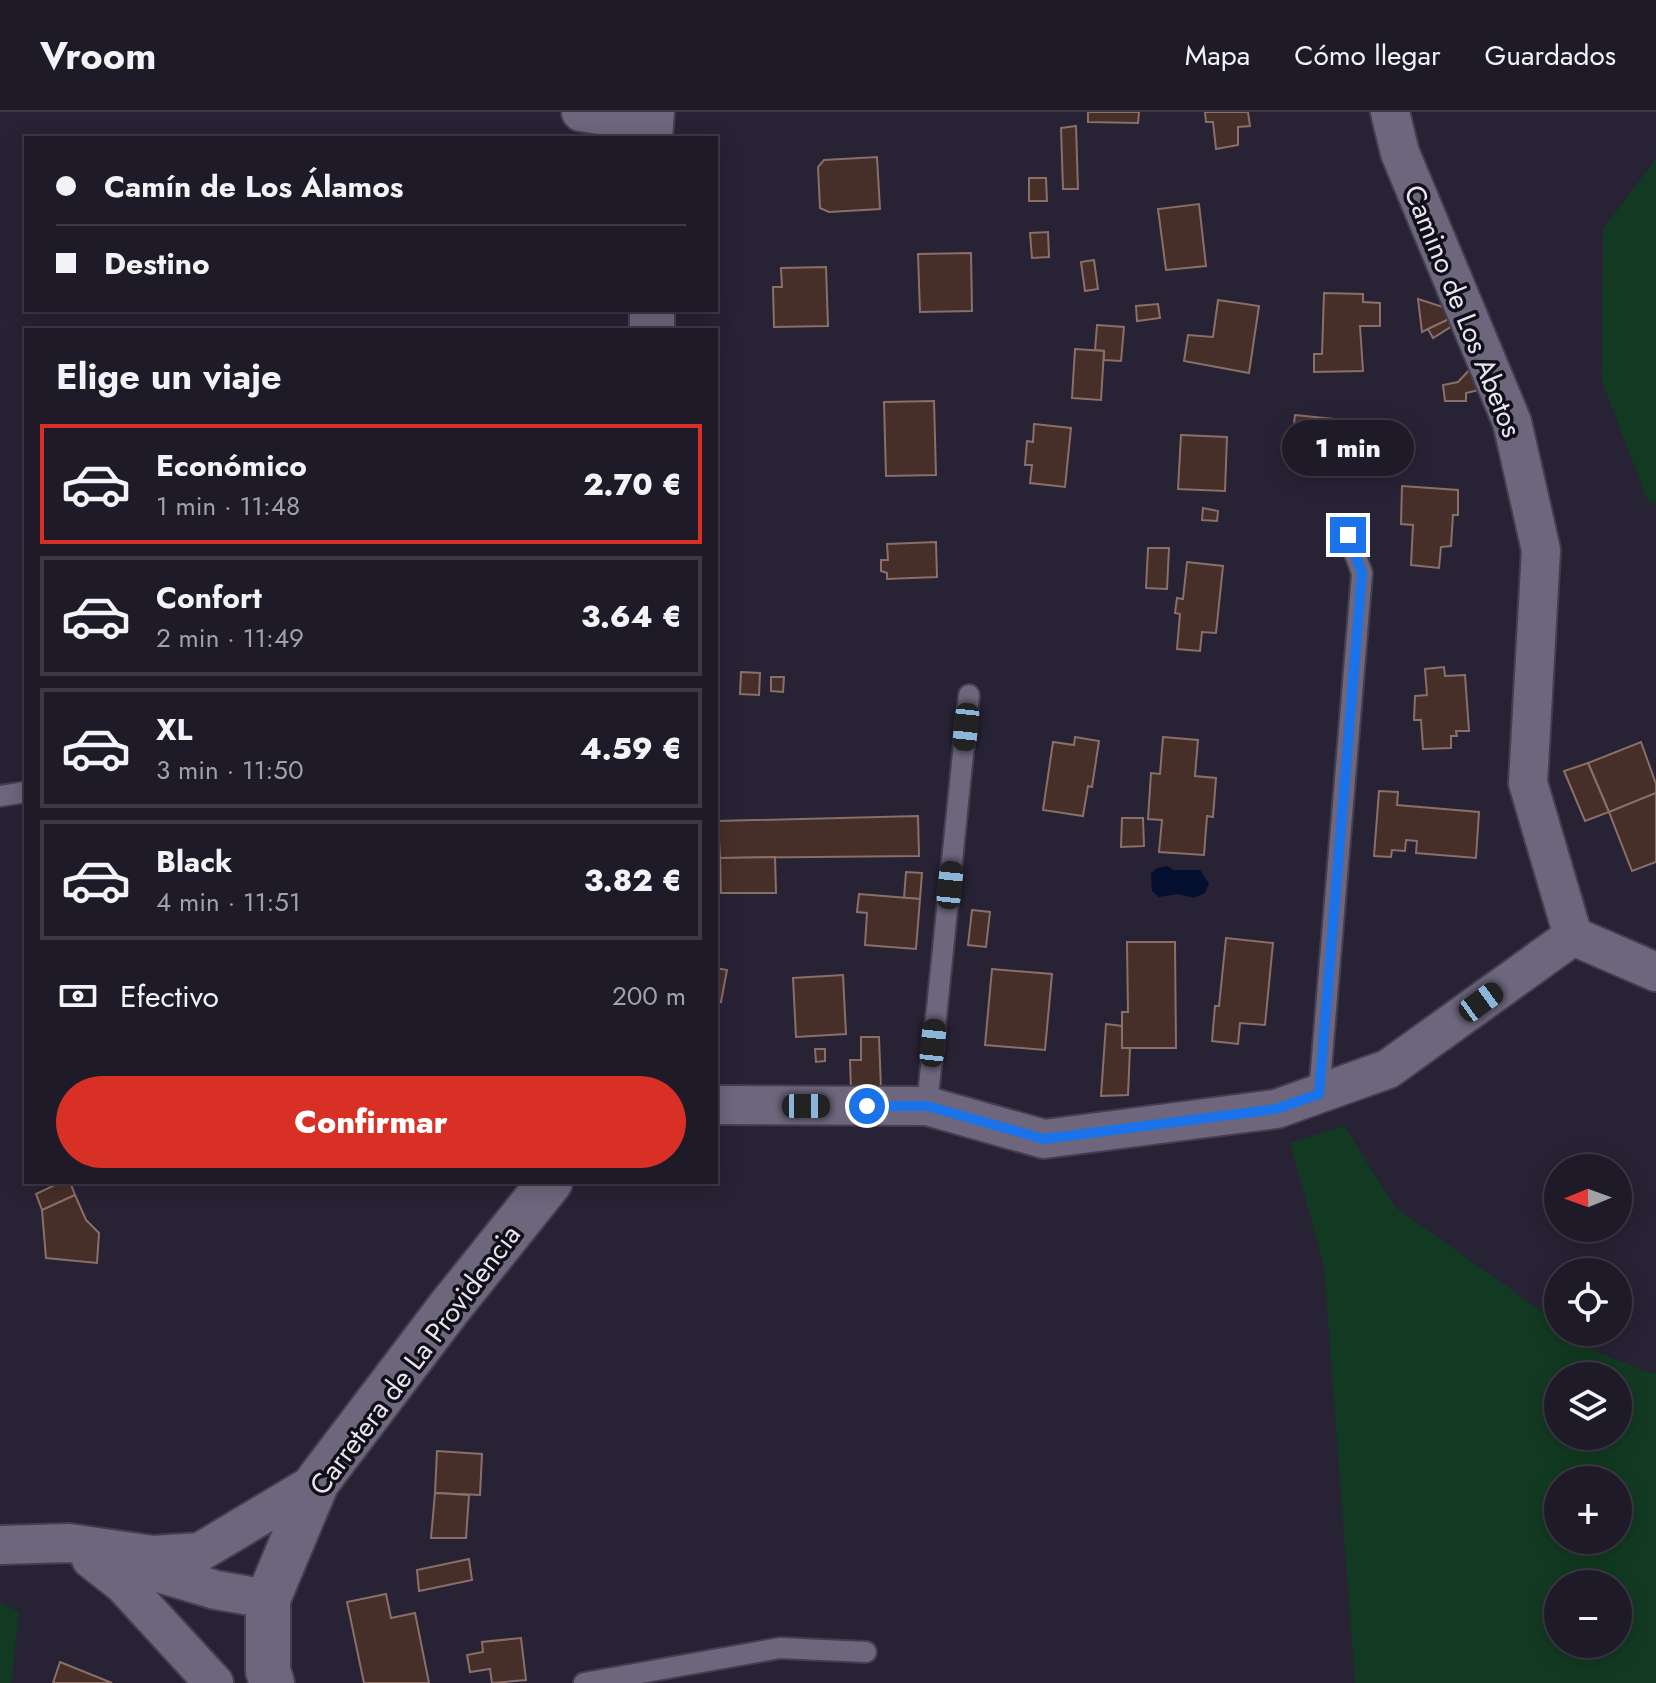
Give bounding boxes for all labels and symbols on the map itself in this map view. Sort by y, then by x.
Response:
street label: Camino de Los Abetos [1394,179,1532,443]
callout: 1 min [1282,419,1414,475]
route end [1330,517,1366,553]
car [952,702,980,752]
car [936,860,964,910]
car [1455,978,1507,1026]
car [919,1018,947,1068]
route start [849,1088,885,1124]
car [782,1094,830,1118]
north arrow [1544,1154,1632,1242]
street label: Carretera de La Providencia [300,1216,530,1504]

